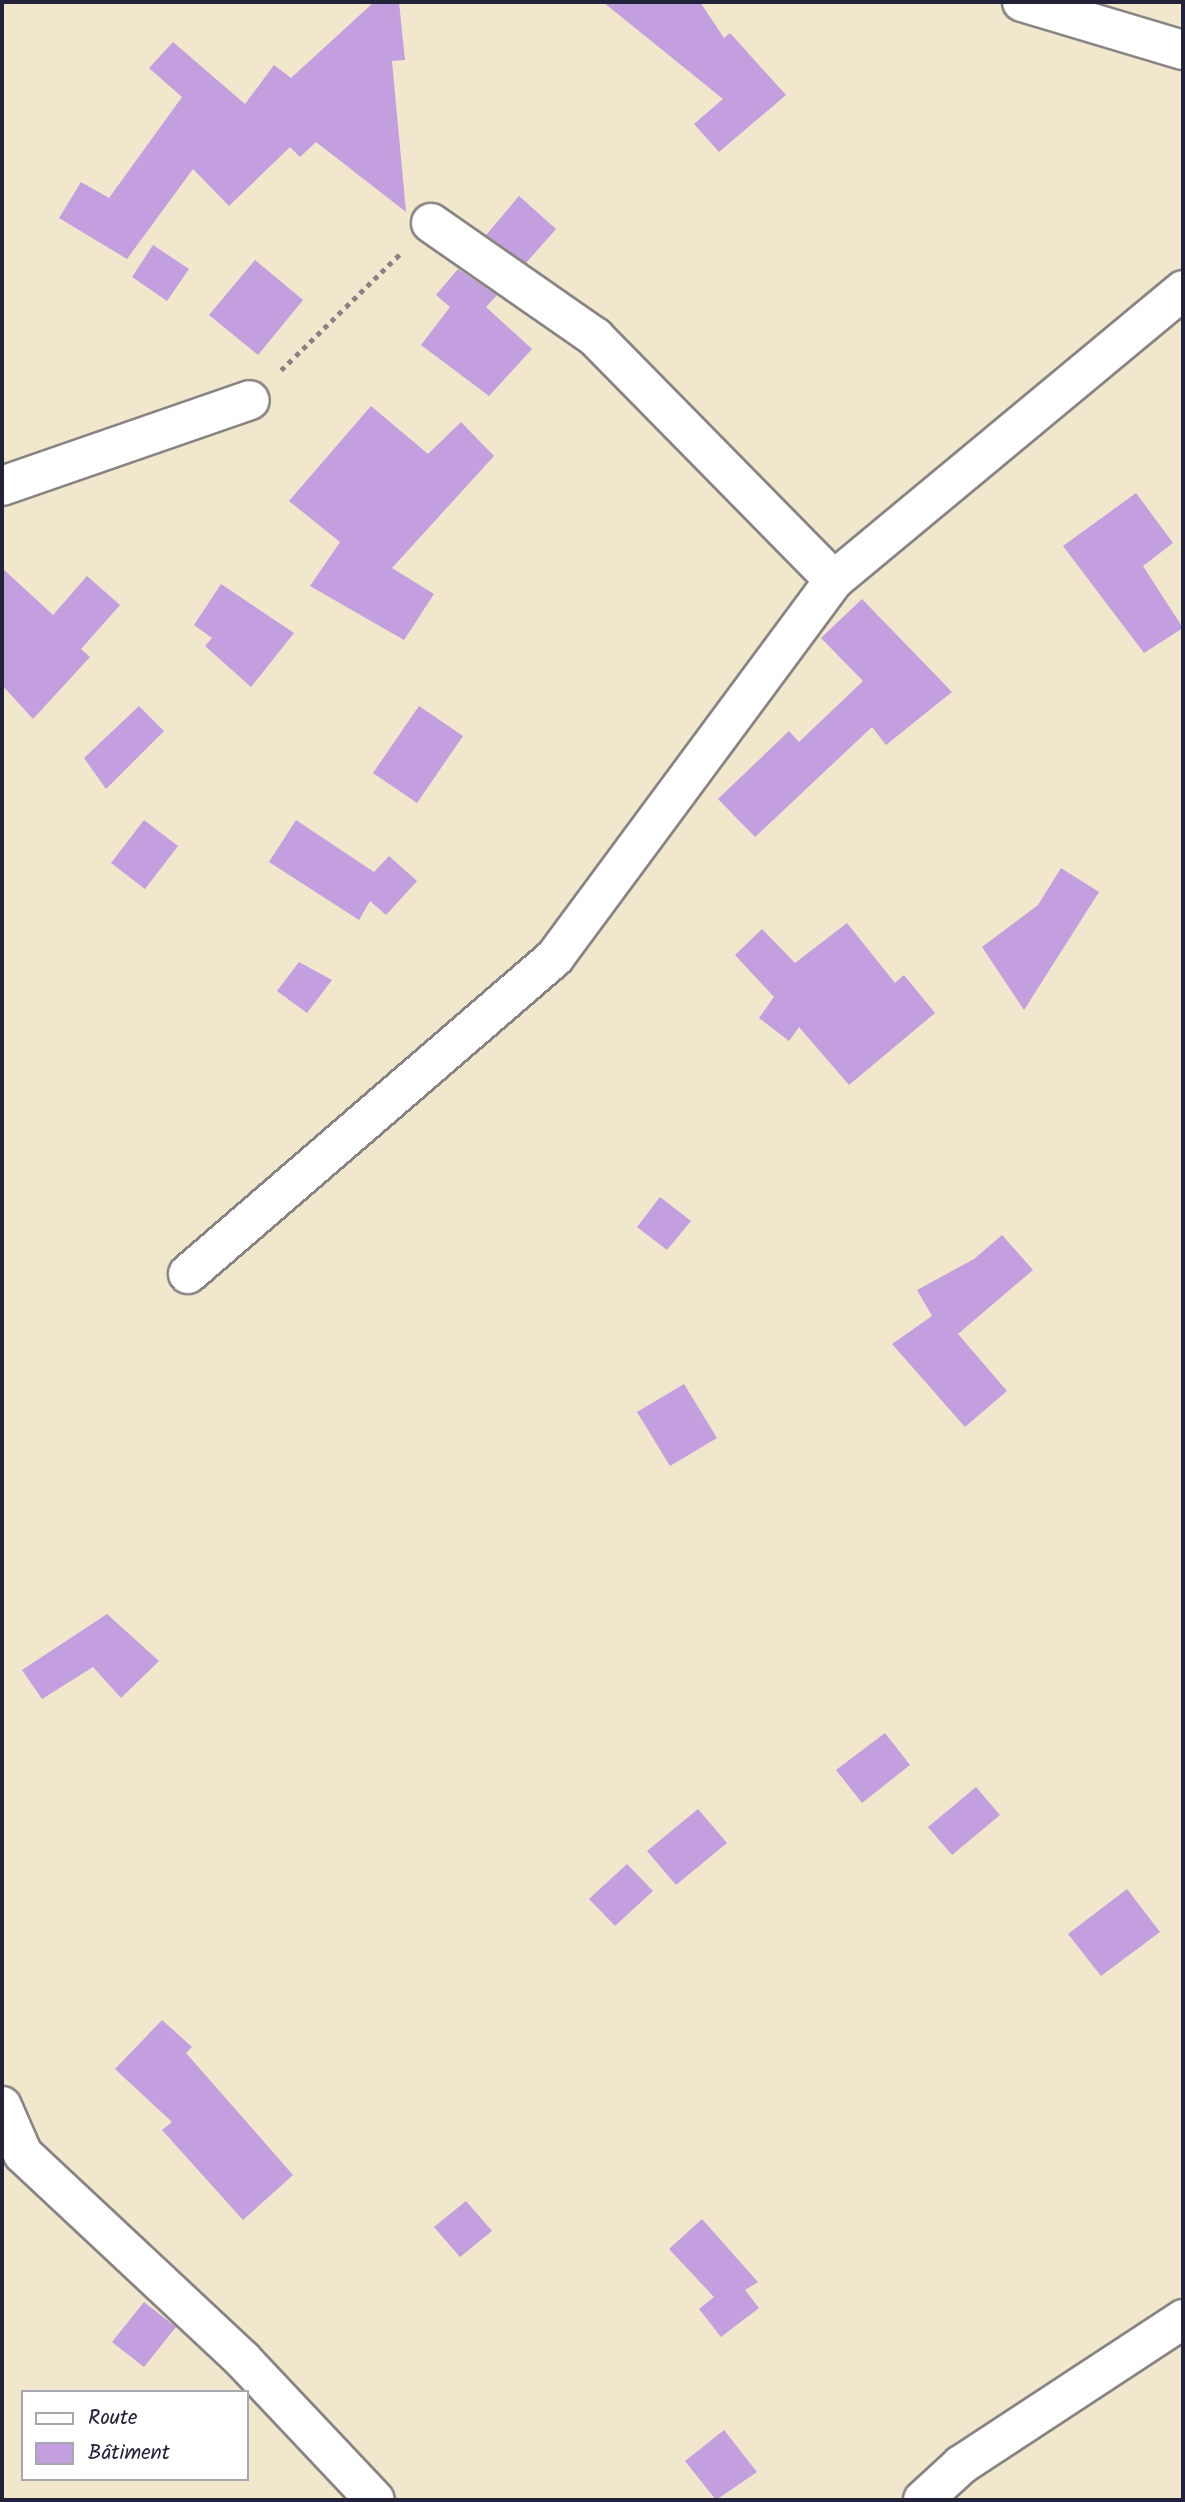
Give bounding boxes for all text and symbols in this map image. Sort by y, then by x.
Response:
legend [21,2390,248,2481]
text: Route [88,2402,137,2435]
text: Bâtiment [88,2437,170,2470]

